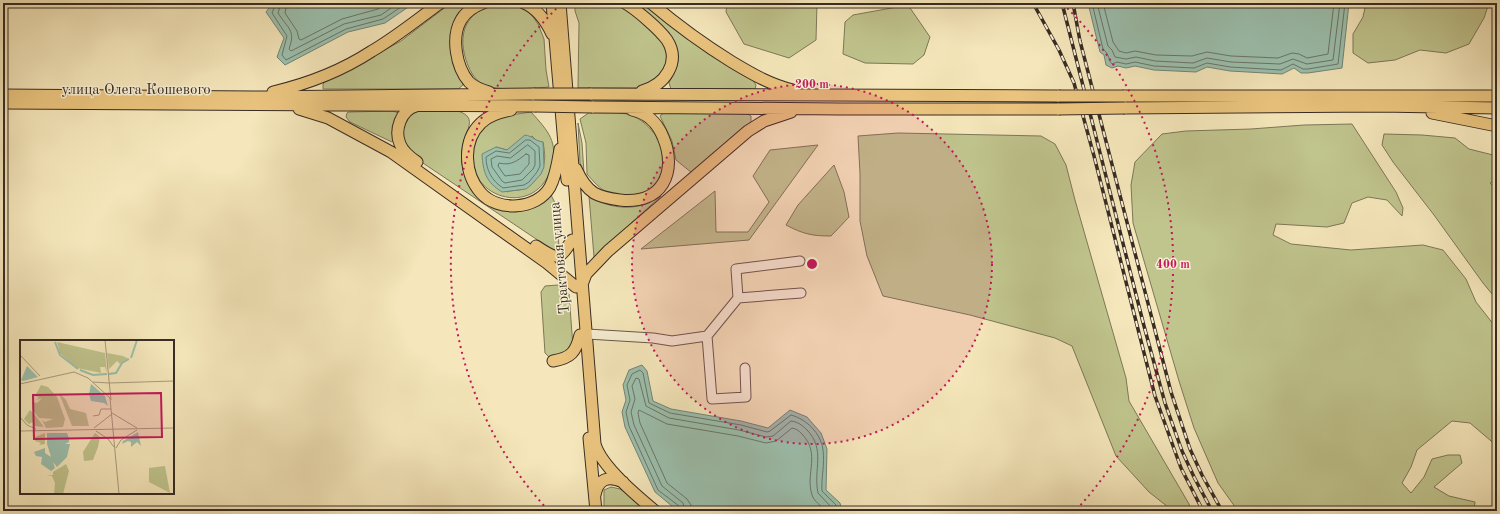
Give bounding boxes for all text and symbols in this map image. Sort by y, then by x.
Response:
text: 200 m [795,79,829,91]
street label: улица Олега Кошевого [61,83,211,98]
street label: Трактовая улица [548,200,573,315]
centre of rings [805,257,819,271]
text: 400 m [1156,259,1190,271]
inset map [20,340,174,494]

